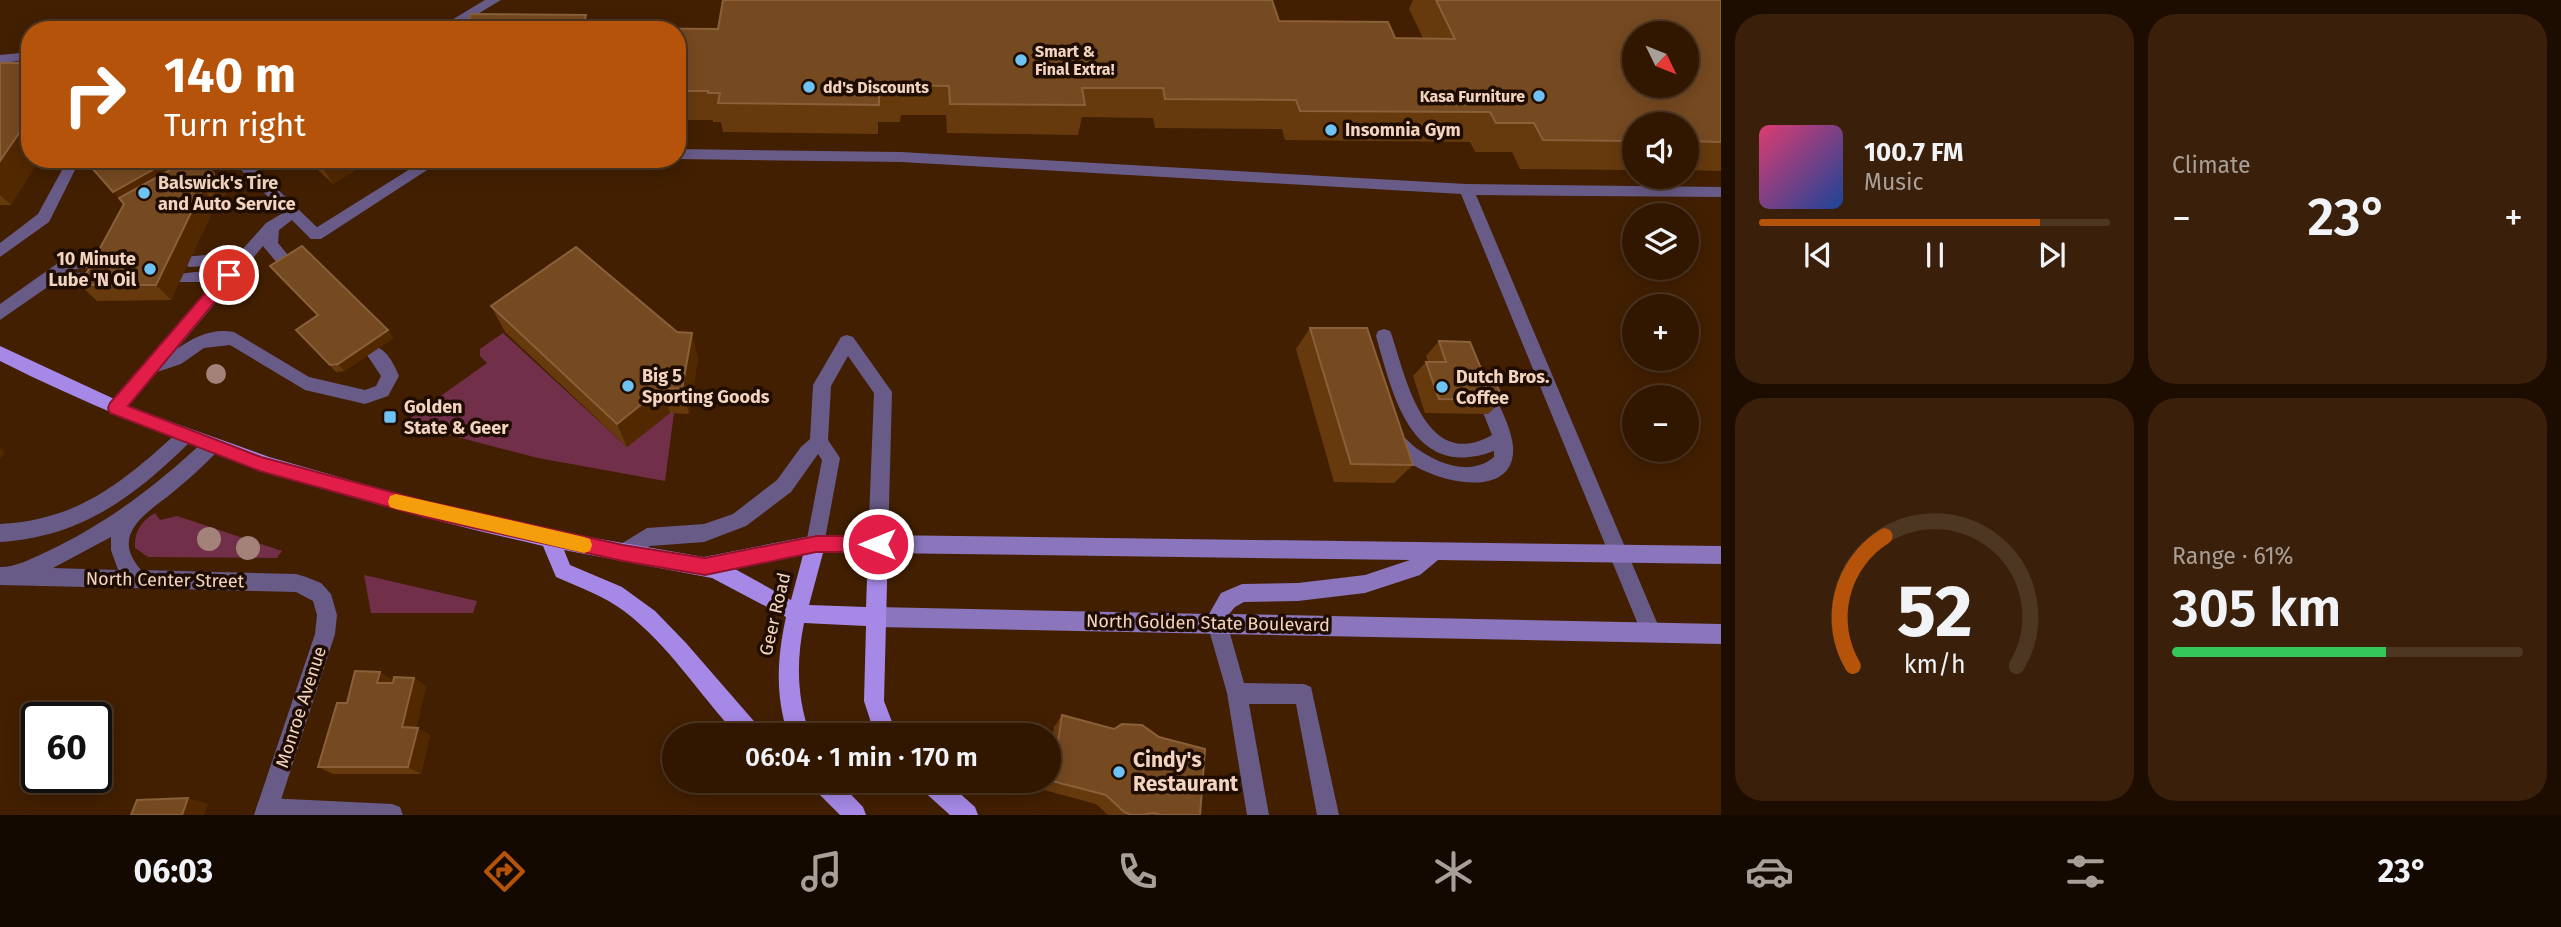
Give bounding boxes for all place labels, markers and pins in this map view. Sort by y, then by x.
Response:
place label: Smart & Final Extra! [1035,42,1115,79]
marker: Smart & Final Extra! [1013,52,1029,68]
place label: dd's Discounts [823,78,929,97]
marker: dd's Discounts [801,79,817,95]
place label: Kasa Furniture [1420,87,1525,106]
marker: Kasa Furniture [1531,88,1547,104]
place label: Insomnia Gym [1345,119,1461,141]
marker: Insomnia Gym [1323,122,1339,138]
place label: Balswick's Tire and Auto Service [158,172,296,215]
marker: Balswick's Tire and Auto Service [136,185,152,201]
pin [199,245,259,305]
place label: 10 Minute Lube 'N Oil [48,248,137,291]
marker: 10 Minute Lube 'N Oil [142,261,158,277]
place label: Big 5 Sporting Goods [642,365,770,408]
place label: Dutch Bros. Coffee [1456,366,1549,409]
marker: Big 5 Sporting Goods [620,378,636,394]
marker: Dutch Bros. Coffee [1434,379,1450,395]
place label: Golden State & Geer [404,396,509,439]
marker: Golden State & Geer [382,409,398,425]
place label: Cindy's Restaurant [1133,747,1239,797]
marker: Cindy's Restaurant [1111,764,1127,780]

